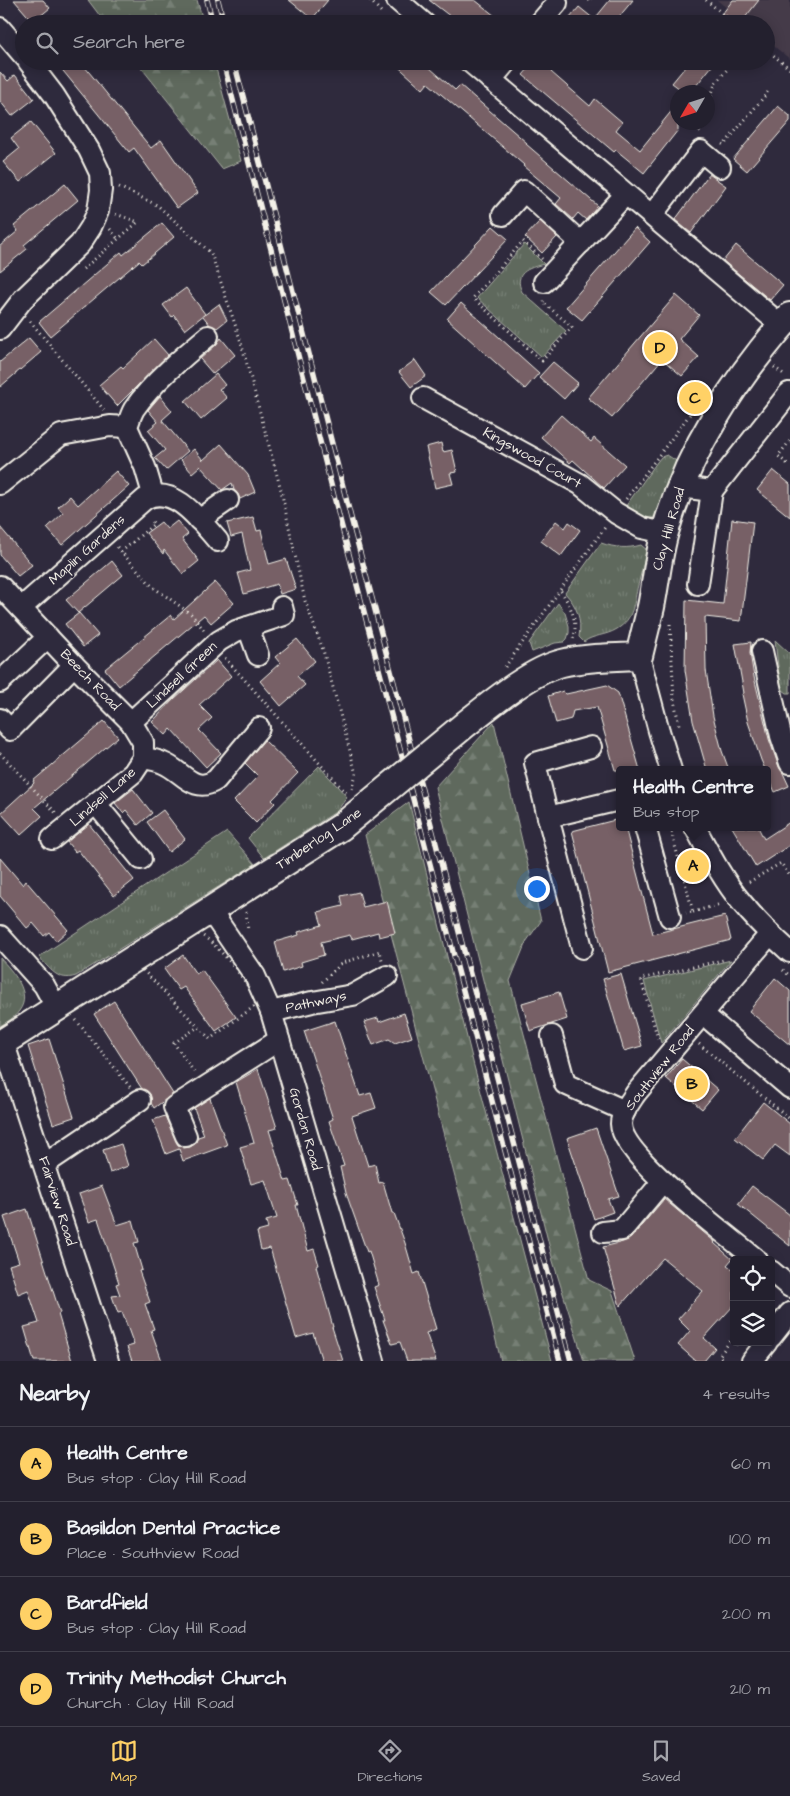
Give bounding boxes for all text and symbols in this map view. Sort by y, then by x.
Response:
search box [15,15,775,70]
icon: search [33,29,61,57]
text: Search here [73,29,185,56]
north arrow [670,85,715,130]
pin: D [644,329,676,367]
pin: C [679,379,711,417]
street label: Kingswood Court [479,423,585,494]
street label: Clay Hill Road [648,485,690,573]
street label: Maplin Gardens [44,510,130,590]
street label: Lindsell Green [142,637,222,713]
street label: Beech Road [55,645,125,715]
street label: Lindsell Lane [65,762,141,831]
popup [616,766,771,831]
text: Health Centre [633,774,754,801]
text: Bus stop [633,801,699,823]
street label: Timberlog Lane [272,803,366,875]
pin: A [677,847,709,885]
your location [524,876,550,902]
street label: Pathways [284,986,348,1018]
street label: Southview Road [621,1021,699,1115]
pin: B [676,1065,708,1103]
street label: Gordon Road [284,1085,326,1173]
street label: Fairview Road [33,1154,81,1248]
map controls [730,1256,775,1346]
button: locate [730,1256,775,1301]
button: layers [730,1301,775,1346]
text: Nearby [20,1379,90,1408]
text: 4 results [702,1383,770,1405]
text: Health Centre [67,1440,188,1467]
text: A [31,1453,41,1475]
text: 60 m [731,1453,770,1475]
text: Bus stop · Clay Hill Road [67,1467,246,1489]
text: Basildon Dental Practice [67,1515,280,1542]
text: B [30,1528,42,1550]
text: 100 m [729,1528,770,1550]
text: Place · Southview Road [67,1542,239,1564]
text: Bardfield [67,1590,148,1617]
text: C [30,1603,42,1625]
text: 200 m [722,1603,770,1625]
text: Bus stop · Clay Hill Road [67,1617,246,1639]
text: Trinity Methodist Church [67,1665,286,1692]
text: D [31,1678,41,1700]
text: 210 m [730,1678,770,1700]
text: Church · Clay Hill Road [67,1692,234,1714]
tab: Map [110,1737,138,1787]
tab: Directions [357,1737,422,1787]
tab: Saved [642,1737,680,1787]

